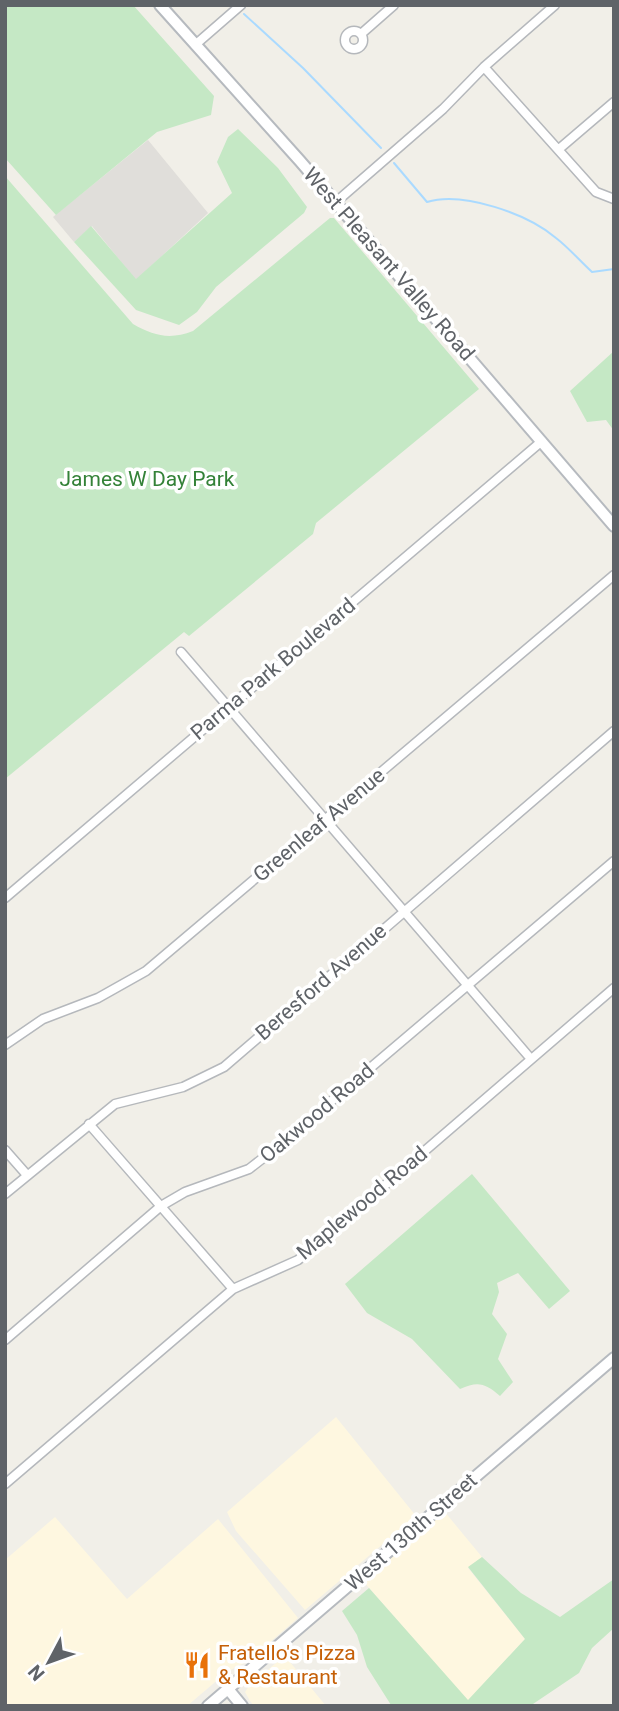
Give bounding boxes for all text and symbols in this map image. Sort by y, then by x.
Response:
street label: West Pleasant Valley Road [299,163,479,365]
park label: James W Day Park [60,467,235,491]
street label: Parma Park Boulevard [186,593,360,745]
street label: Greenleaf Avenue [248,763,390,887]
street label: Beresford Avenue [251,919,391,1045]
street label: Oakwood Road [255,1058,379,1168]
street label: Maplewood Road [292,1141,432,1265]
street label: West 130th Street [340,1468,482,1596]
north arrow [14,1627,84,1697]
place label: Fratello's Pizza & Restaurant [218,1641,356,1689]
restaurant icon: Fratello's Pizza & Restaurant [182,1650,212,1680]
text: N [23,1660,50,1685]

